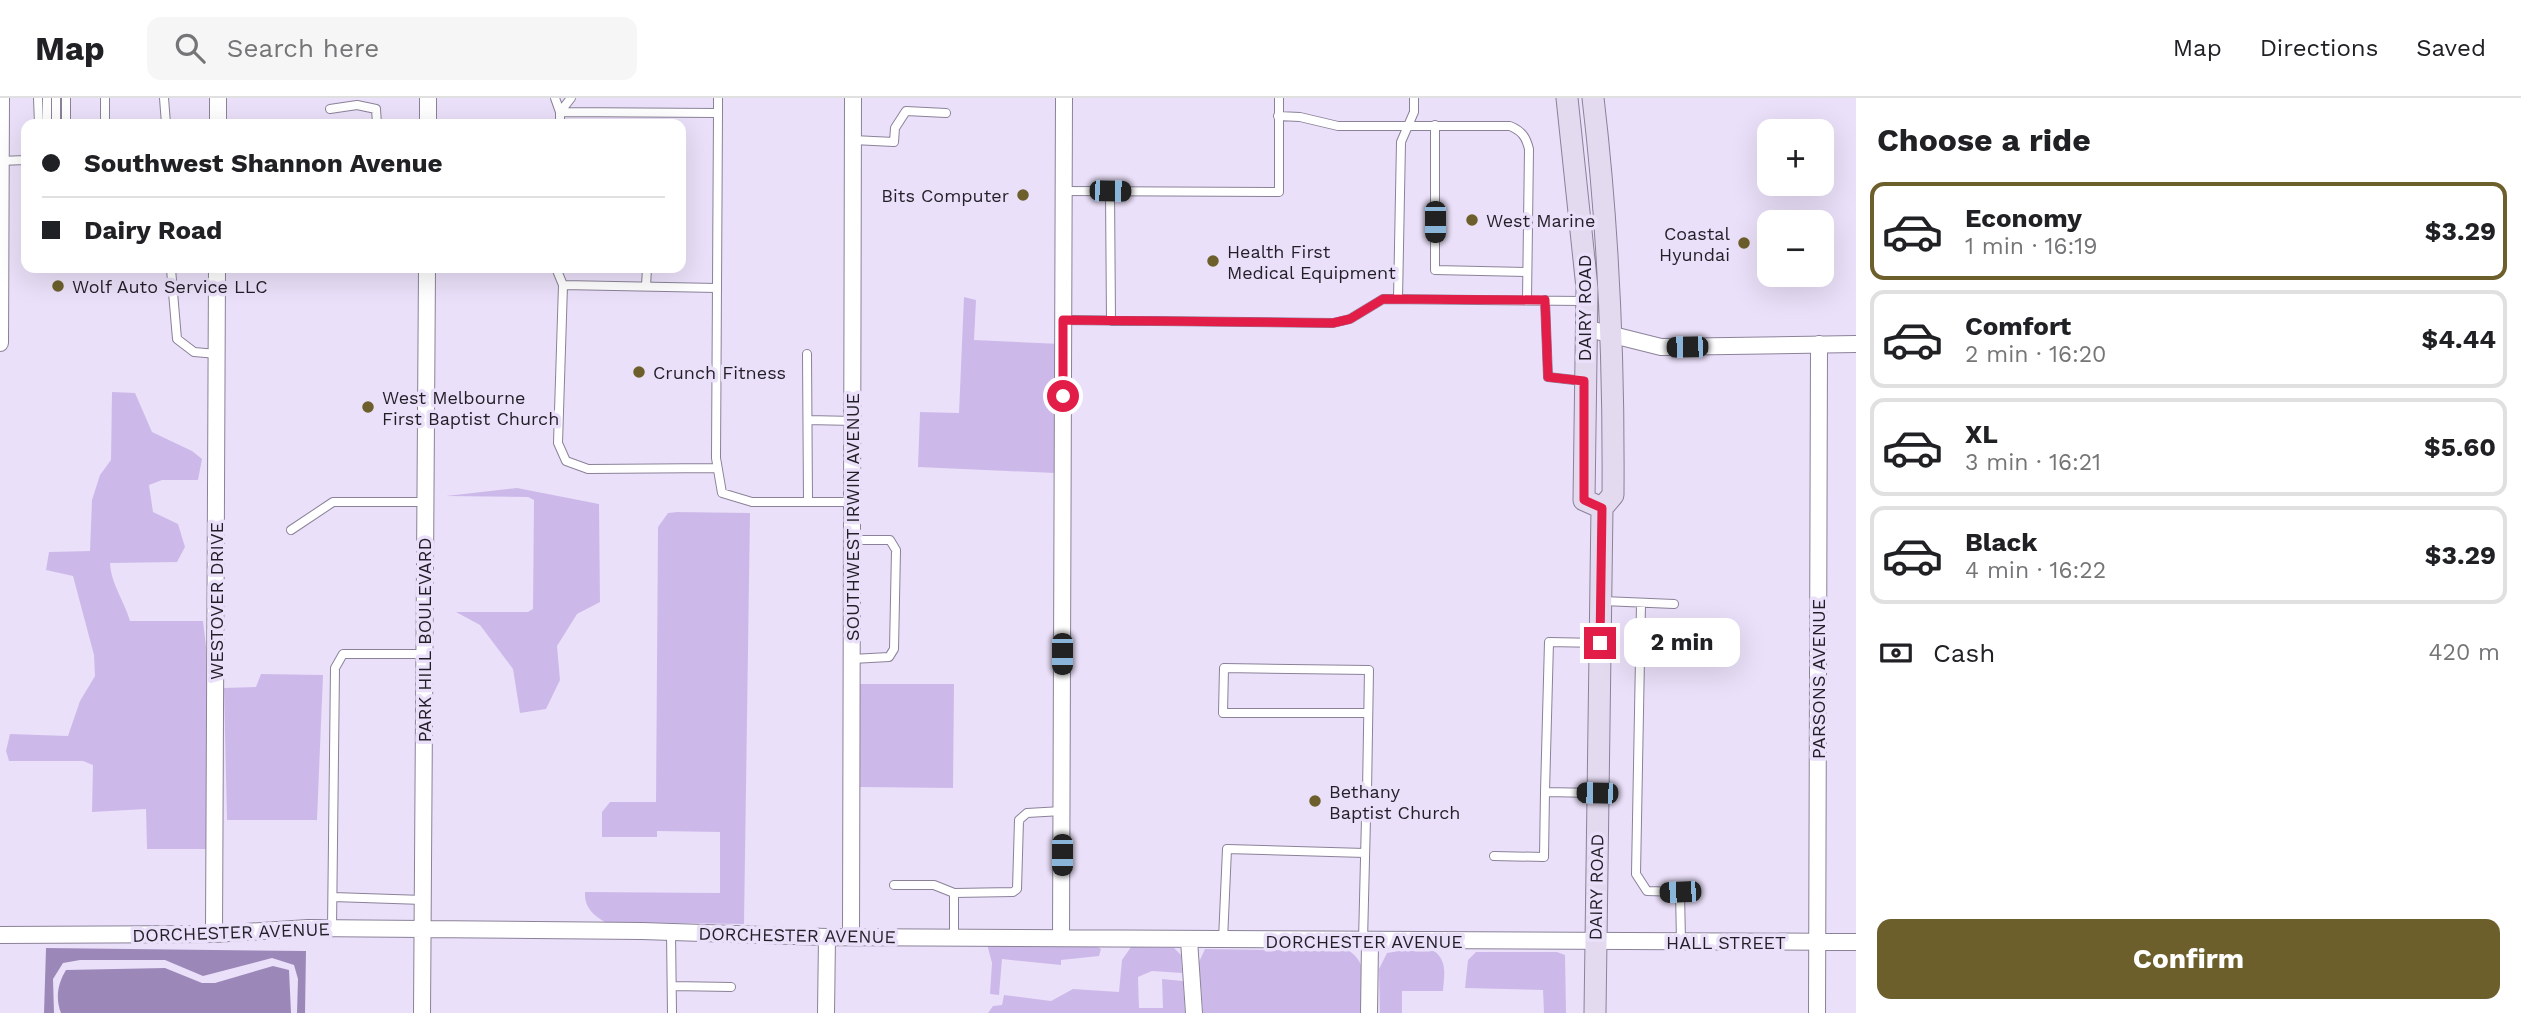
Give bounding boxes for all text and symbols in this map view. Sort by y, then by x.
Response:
search box [147,17,637,80]
text: Map [35,29,105,68]
icon: search [171,29,209,67]
text: Search here [227,33,379,63]
text: Map [2173,34,2222,62]
text: Directions [2260,34,2378,62]
text: Saved [2416,34,2486,62]
map controls [1757,119,1834,287]
button: + [1757,119,1834,196]
text: Choose a ride [1877,121,2091,159]
text: Southwest Shannon Avenue [84,148,443,178]
car [1089,180,1132,202]
place label: Bits Computer [881,185,1009,206]
marker: Bits Computer [1015,187,1031,203]
icon: car [1881,200,1944,263]
car [1425,201,1446,243]
text: Economy [1965,203,2082,233]
place label: West Marine [1486,210,1595,231]
button: − [1757,210,1834,287]
marker: West Marine [1464,212,1480,228]
text: Dairy Road [84,215,222,245]
text: $3.29 [2425,216,2496,246]
place label: Coastal Hyundai [1659,223,1730,265]
text: 1 min · 16:19 [1965,233,2097,260]
marker: Coastal Hyundai [1736,235,1752,251]
place label: Health First Medical Equipment [1227,241,1396,283]
marker: Health First Medical Equipment [1205,253,1221,269]
street label: DAIRY ROAD [1574,255,1595,361]
place label: Wolf Auto Service LLC [72,276,268,297]
marker: Wolf Auto Service LLC [50,278,66,294]
icon: car [1881,308,1944,371]
text: Comfort [1965,311,2071,341]
text: $4.44 [2422,324,2496,354]
car [1666,336,1709,358]
text: 2 min · 16:20 [1965,341,2106,368]
place label: Crunch Fitness [653,362,786,383]
marker: Crunch Fitness [631,364,647,380]
route start [1047,380,1079,412]
place label: West Melbourne First Baptist Church [382,387,559,429]
street label: SOUTHWEST IRWIN AVENUE [842,393,863,641]
marker: West Melbourne First Baptist Church [360,399,376,415]
icon: car [1881,416,1944,479]
text: XL [1965,419,1998,449]
text: $5.60 [2424,432,2496,462]
text: 3 min · 16:21 [1965,449,2101,476]
street label: WESTOVER DRIVE [206,522,227,680]
icon: car [1881,524,1944,587]
text: Black [1965,527,2037,557]
street label: PARK HILL BOULEVARD [414,537,435,743]
text: $3.29 [2425,540,2496,570]
text: 4 min · 16:22 [1965,557,2106,584]
street label: PARSONS AVENUE [1808,599,1829,759]
callout: 2 min [1624,618,1740,668]
route end [1584,627,1616,659]
text: 2 min [1651,629,1713,656]
car [1052,633,1073,675]
icon: cash [1877,634,1915,672]
text: Cash [1933,638,1995,668]
text: 420 m [2428,639,2500,666]
place label: Bethany Baptist Church [1329,781,1460,823]
car [1576,782,1619,804]
marker: Bethany Baptist Church [1307,793,1323,809]
street label: DAIRY ROAD [1585,833,1607,941]
car [1052,834,1073,876]
car [1659,881,1702,903]
street label: DORCHESTER AVENUE [132,918,330,946]
button: Confirm [1877,919,2500,999]
street label: DORCHESTER AVENUE [698,923,896,947]
street label: DORCHESTER AVENUE [1265,931,1463,952]
street label: HALL STREET [1666,932,1786,953]

